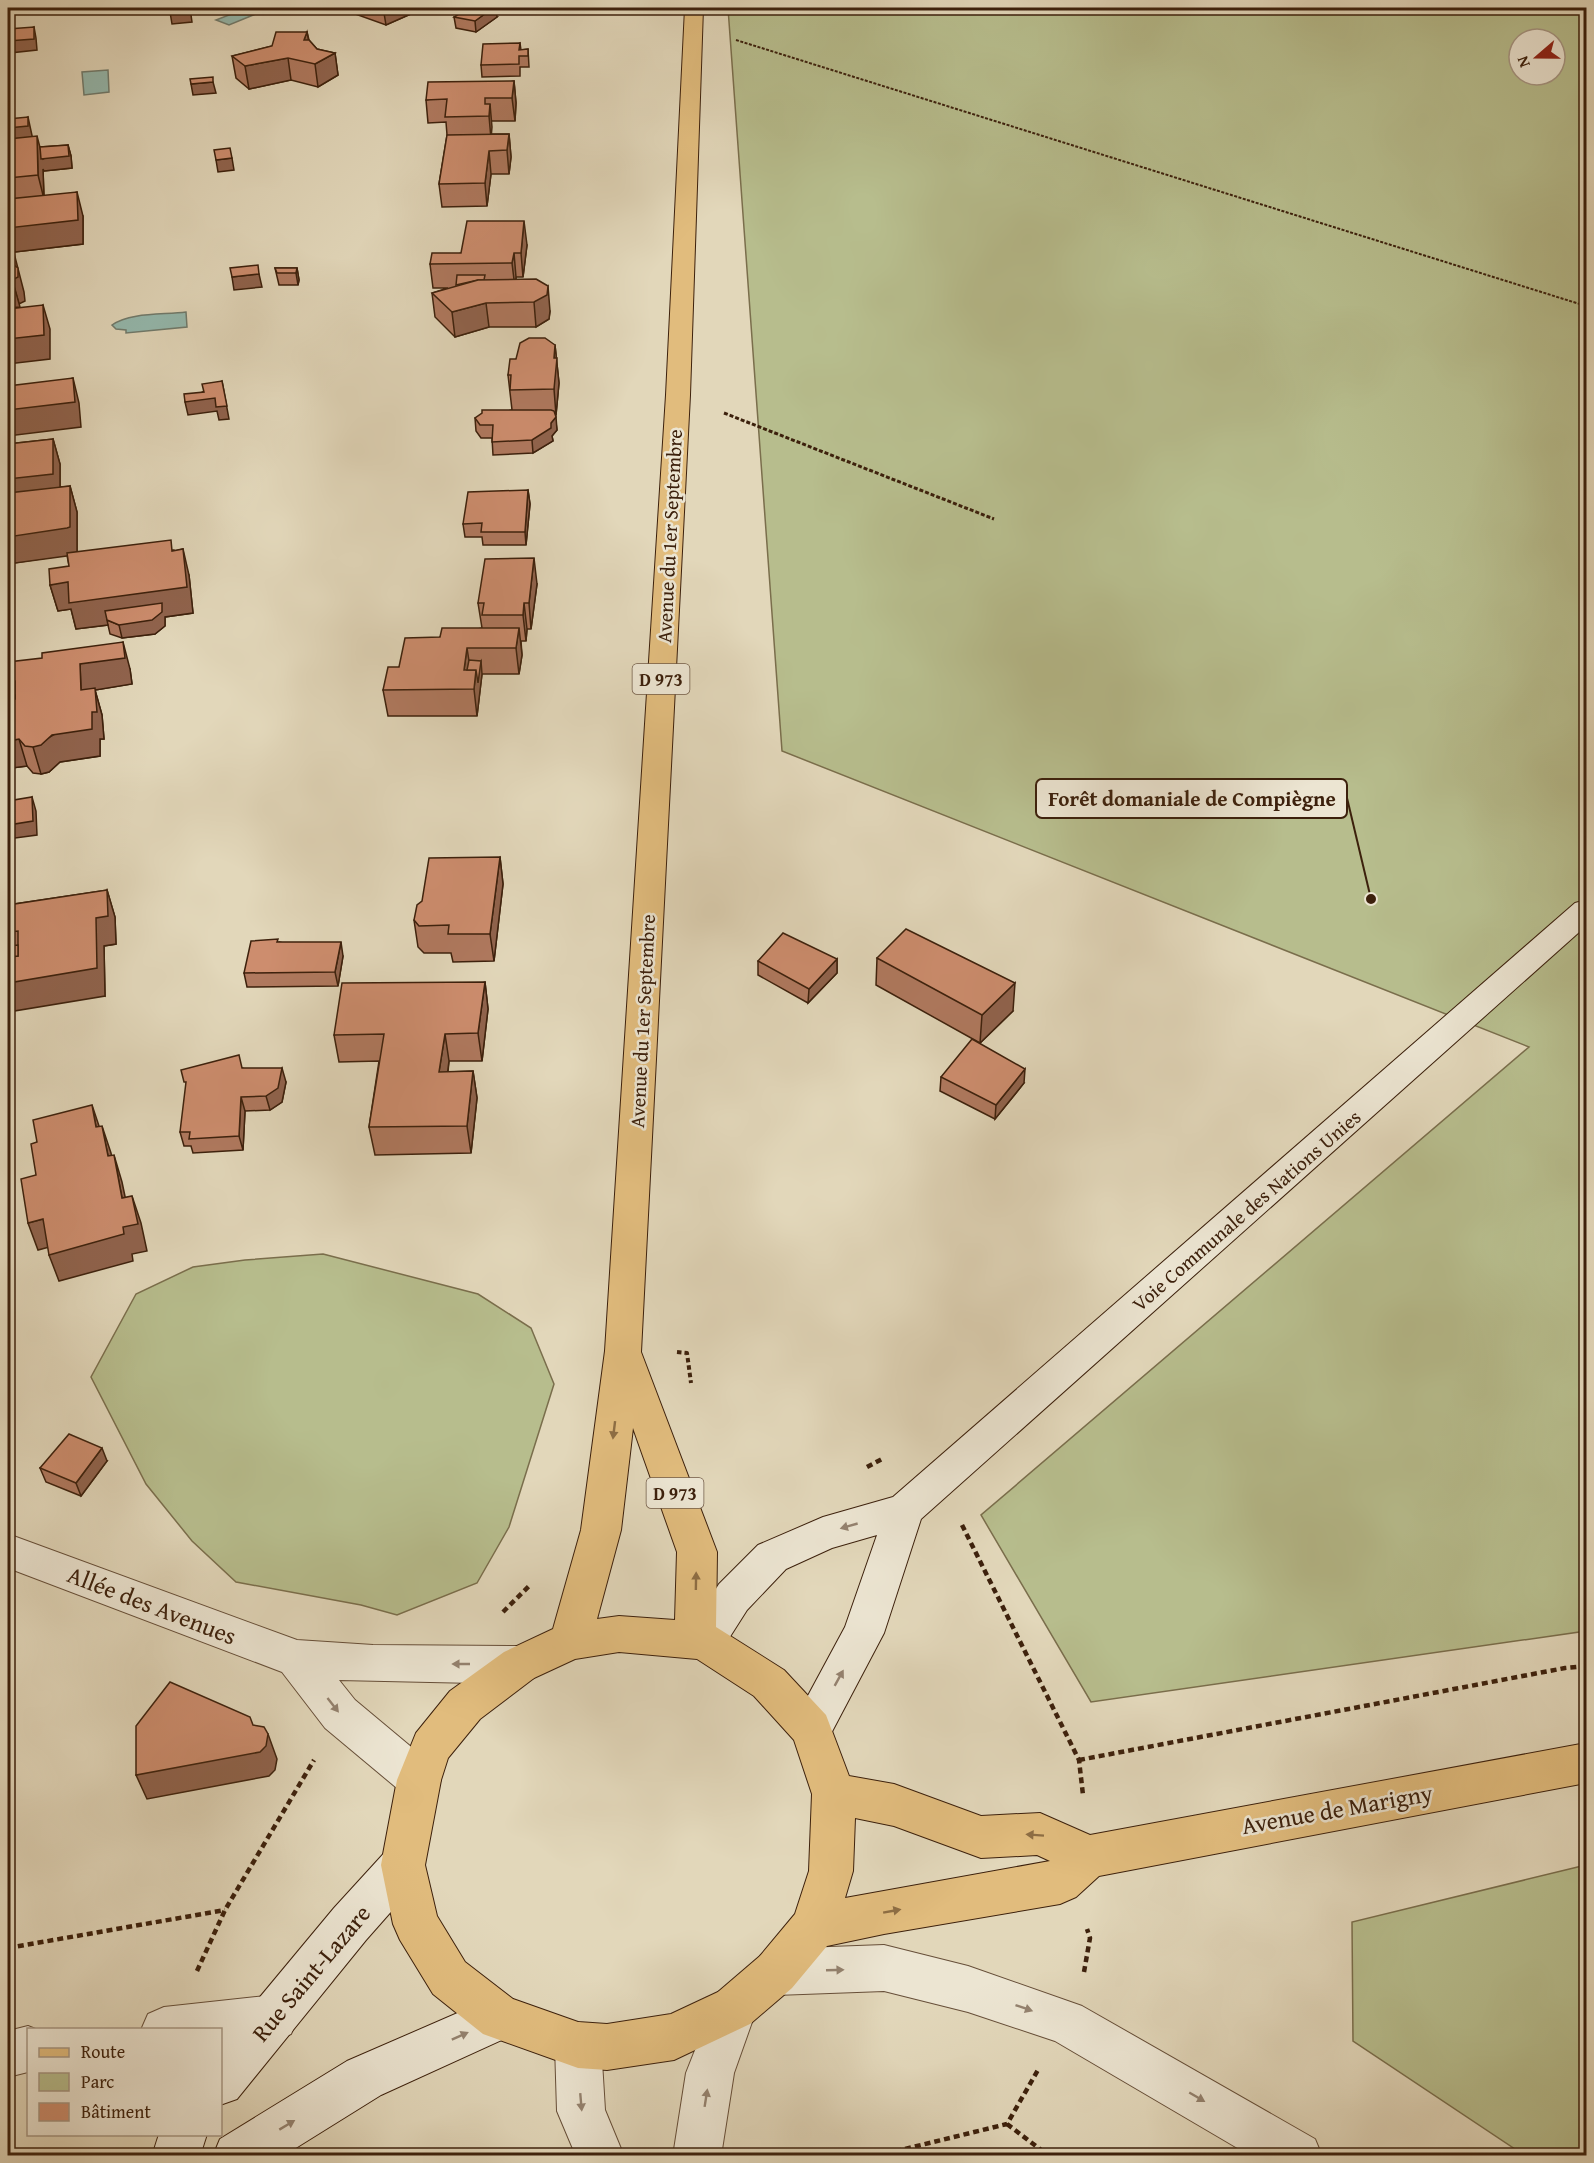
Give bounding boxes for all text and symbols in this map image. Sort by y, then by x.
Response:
north arrow [1507,27,1567,87]
text: N [1510,53,1536,71]
street label: Avenue du 1er Septembre [649,428,689,644]
road number: D 973 [632,664,690,694]
callout: Forêt domaniale de Compiègne [1036,779,1347,818]
text: Forêt domaniale de Compiègne [1048,783,1336,814]
street label: Avenue du 1er Septembre [622,913,662,1129]
street label: Voie Communale des Nations Unies [1125,1102,1367,1318]
one-way arrow [609,1420,618,1439]
road number: D 973 [646,1478,704,1508]
one-way arrow [840,1522,858,1532]
street label: Allée des Avenues [63,1557,241,1653]
one-way arrow [692,1571,701,1590]
one-way arrow [451,1659,470,1669]
one-way arrow [834,1669,844,1686]
one-way arrow [327,1698,339,1713]
street label: Avenue de Marigny [1239,1775,1435,1843]
one-way arrow [1025,1831,1044,1840]
street label: Rue Saint-Lazare [243,1897,379,2049]
one-way arrow [883,1906,902,1915]
one-way arrow [825,1965,844,1974]
one-way arrow [1015,2004,1033,2013]
legend [27,2028,222,2136]
one-way arrow [451,2030,469,2040]
text: Route [81,2038,125,2065]
text: Parc [81,2068,114,2095]
one-way arrow [702,2088,711,2107]
one-way arrow [1189,2092,1206,2102]
one-way arrow [576,2093,586,2112]
text: Bâtiment [81,2098,151,2125]
one-way arrow [279,2120,295,2131]

